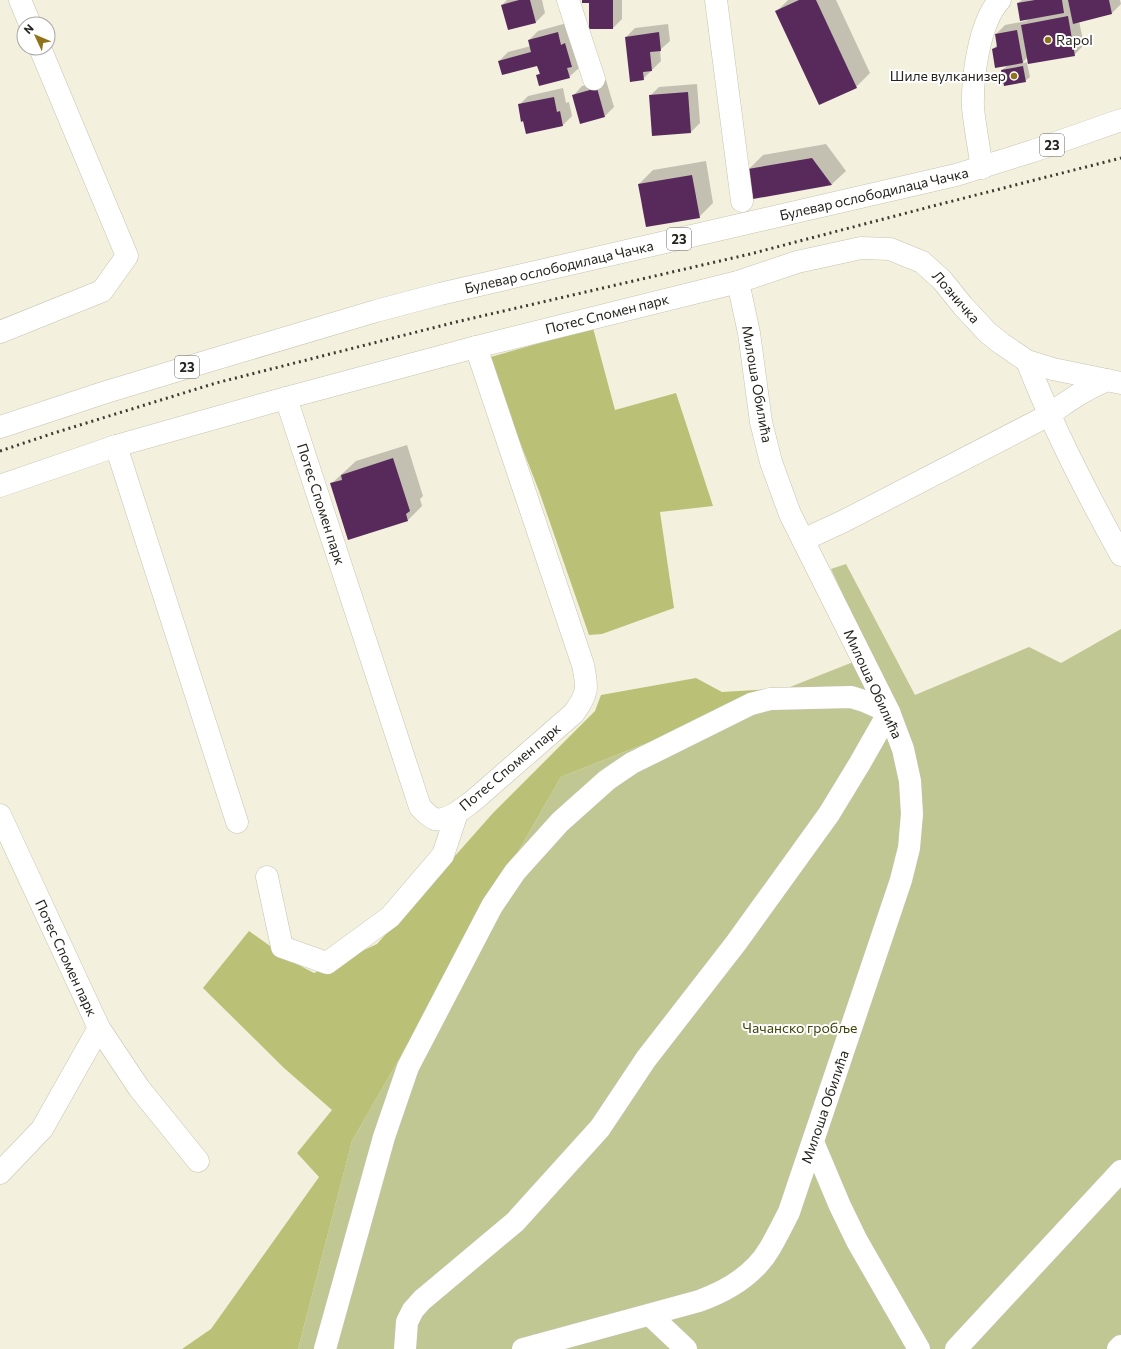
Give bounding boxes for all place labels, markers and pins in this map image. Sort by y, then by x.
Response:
place label: Rapol [1056,31,1093,48]
marker: Rapol [1043,35,1053,45]
place label: Шиле вулканизер [890,67,1006,84]
marker: Шиле вулканизер [1009,71,1019,81]

